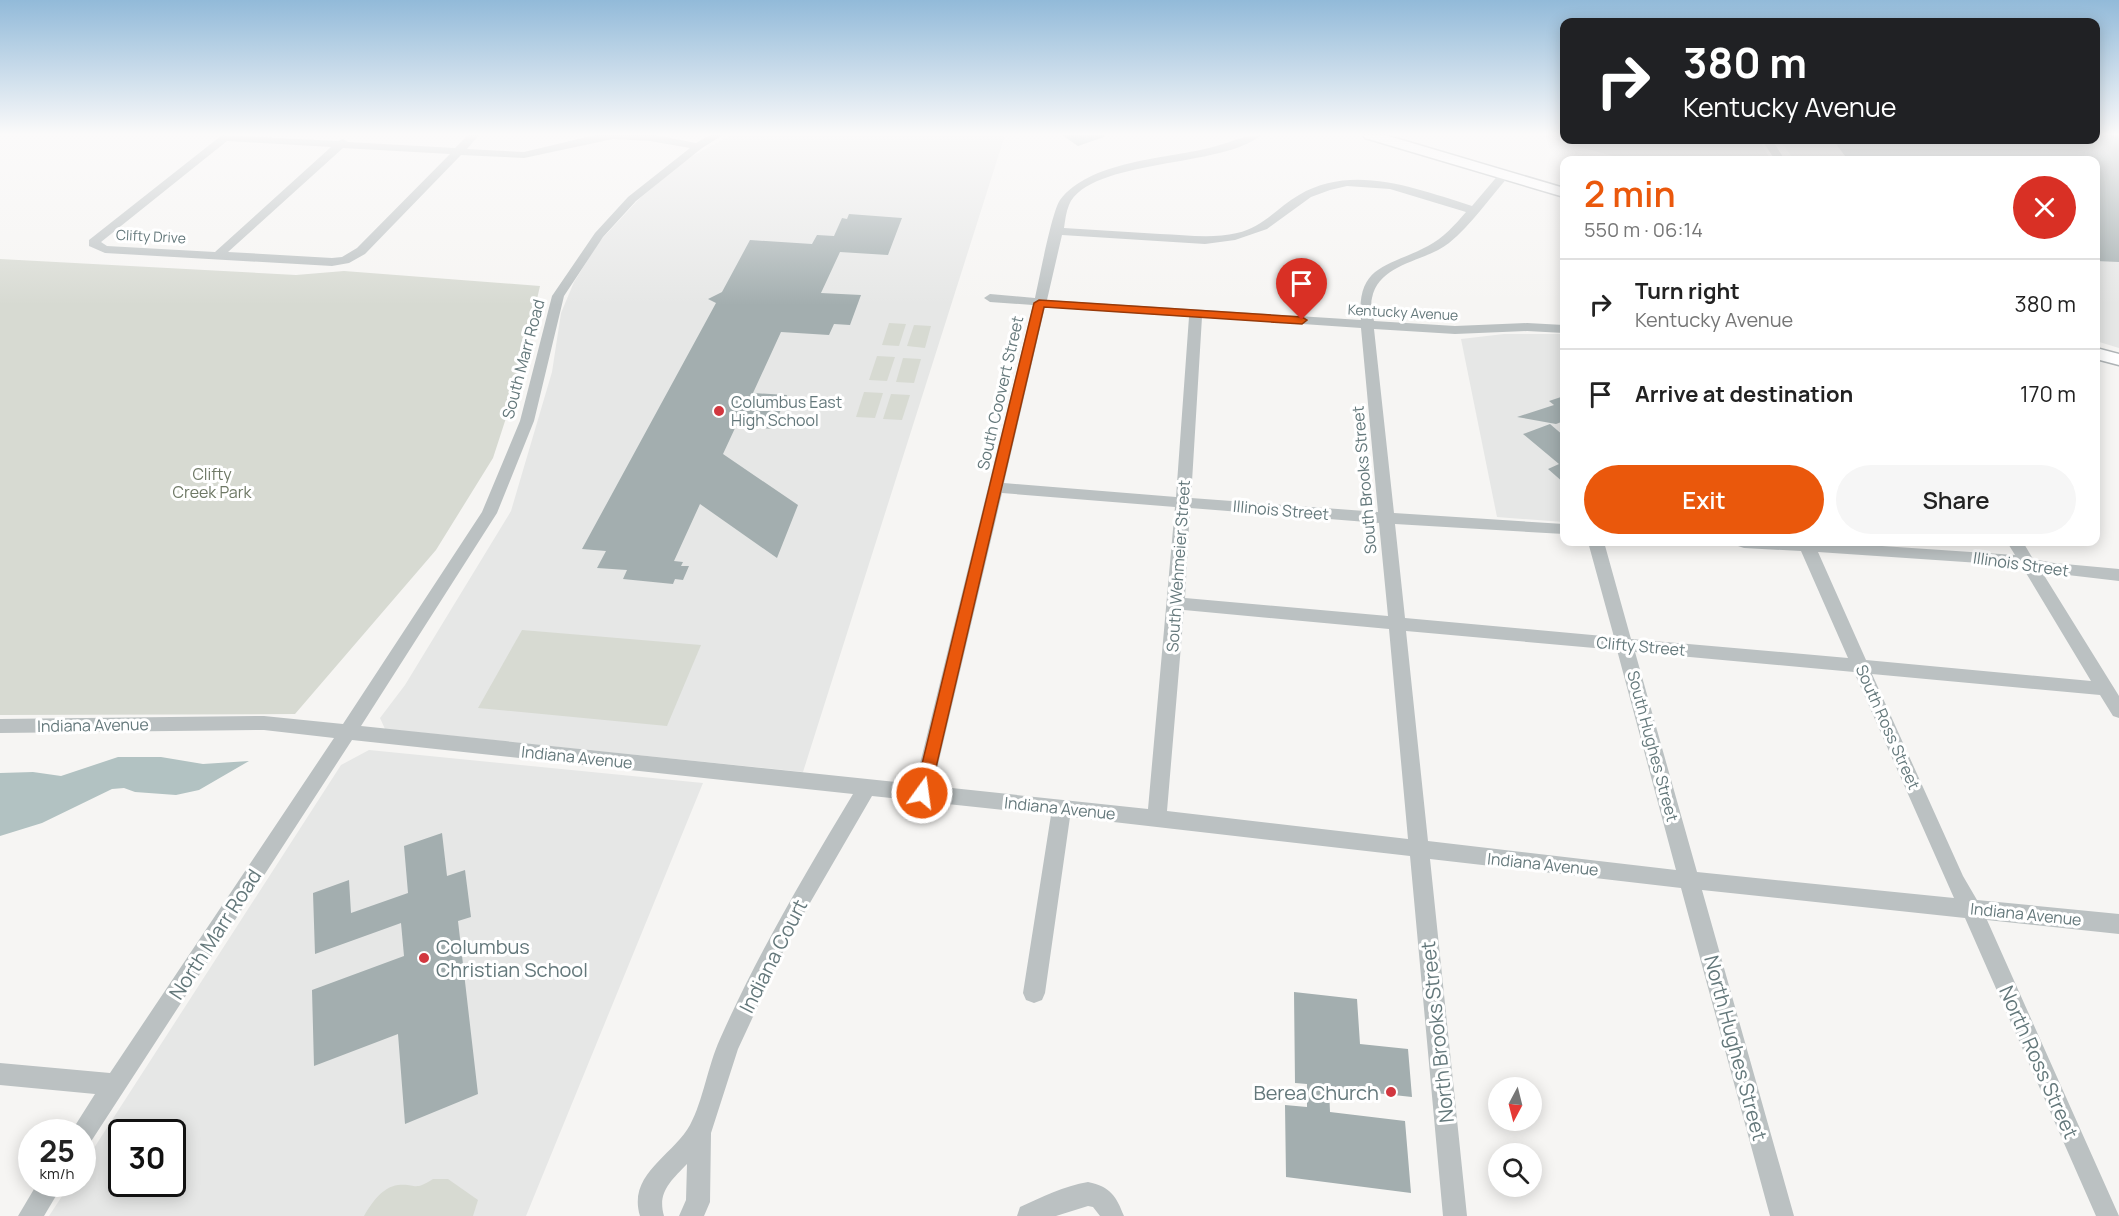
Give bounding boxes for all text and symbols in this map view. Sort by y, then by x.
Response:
text: 380 m [1683,33,1807,91]
icon: right [1584,42,1662,120]
text: Kentucky Avenue [1683,88,1897,125]
text: 2 min [1584,169,1676,218]
button: close [2013,176,2076,239]
text: 550 m · 06:14 [1584,216,1703,243]
street label: Clifty Drive [116,225,186,247]
pin [1276,258,1327,320]
icon: arrive [1285,267,1318,300]
text: Turn right [1635,276,1740,306]
icon: right [1584,288,1617,321]
text: 380 m [2015,289,2076,319]
street label: South Marr Road [496,297,550,421]
street label: Kentucky Avenue [1347,300,1459,324]
text: Kentucky Avenue [1635,306,1793,333]
street label: South Coovert Street [972,314,1028,472]
icon: arrive [1584,378,1617,411]
text: Arrive at destination [1635,379,1853,409]
text: 170 m [2020,379,2076,409]
place label: Columbus East High School [731,391,842,431]
marker: Columbus East High School [712,404,726,418]
street label: South Brooks Street [1347,405,1381,555]
park label: Clifty Creek Park [173,463,252,503]
button: Exit [1584,465,1824,534]
button: Share [1836,465,2076,534]
street label: South Wehmeier Street [1161,479,1195,653]
street label: Illinois Street [1232,495,1330,525]
street label: Illinois Street [1972,546,2070,582]
street label: Clifty Street [1596,631,1686,661]
street label: South Ross Street [1851,661,1925,793]
street label: South Hughes Street [1622,668,1684,824]
street label: Indiana Avenue [37,713,149,737]
street label: Indiana Avenue [520,740,634,774]
position arrow [890,761,954,825]
street label: Indiana Avenue [1003,791,1117,825]
street label: Indiana Avenue [1486,847,1600,881]
street label: North Marr Road [163,864,267,1004]
street label: Indiana Court [733,894,813,1018]
street label: Indiana Avenue [1969,897,2083,931]
place label: Columbus Christian School [436,933,588,983]
street label: North Brooks Street [1414,940,1460,1124]
marker: Columbus Christian School [417,951,431,965]
street label: North Hughes Street [1698,952,1774,1144]
street label: North Ross Street [1993,981,2085,1143]
north arrow [1488,1077,1542,1131]
map controls [1488,1077,1542,1197]
place label: Berea Church [1253,1079,1379,1106]
marker: Berea Church [1384,1085,1398,1099]
speed limit sign: 30 [108,1119,186,1197]
text: 25 [39,1130,75,1171]
button: search [1488,1143,1542,1197]
text: km/h [40,1163,74,1184]

